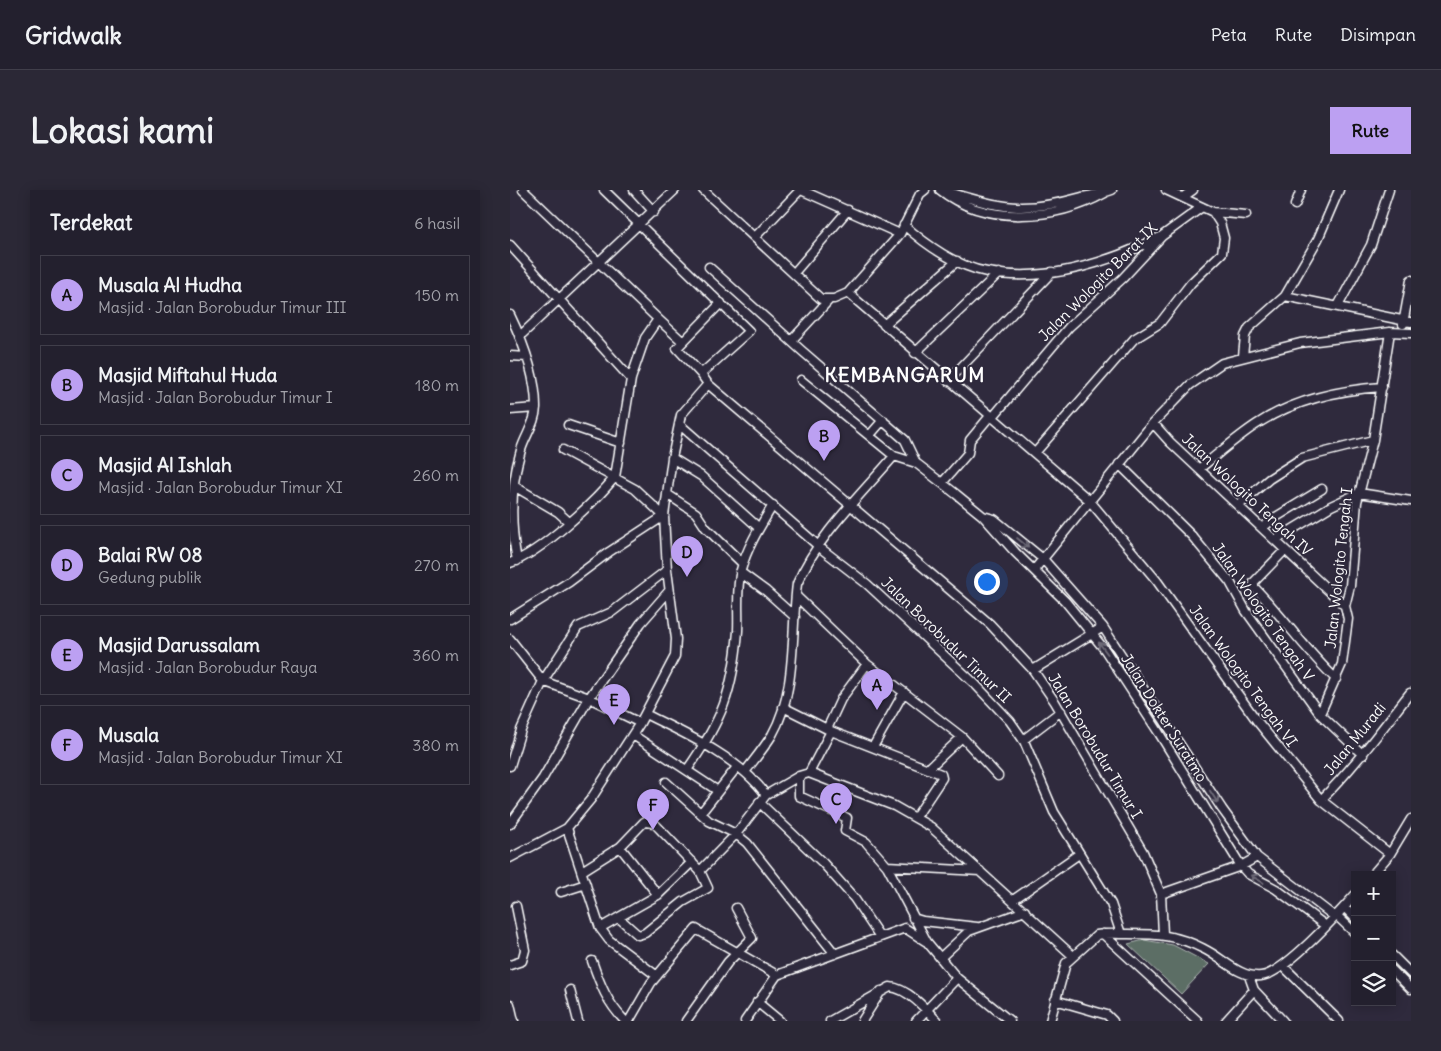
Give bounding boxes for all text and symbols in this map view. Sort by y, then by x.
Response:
text: Gridwalk [25,20,122,50]
text: Peta [1211,23,1247,46]
text: Rute [1275,23,1312,46]
text: Disimpan [1340,23,1416,46]
button: Rute [1330,107,1411,154]
text: Lokasi kami [30,108,214,152]
text: Terdekat [50,209,132,236]
text: 6 hasil [414,213,460,233]
street label: Jalan Wologito Barat IX [1034,218,1161,345]
text: Musala Al Hudha [98,273,242,297]
text: A [62,285,72,305]
text: 150 m [415,285,459,305]
text: Masjid · Jalan Borobudur Timur III [98,297,347,317]
district label: KEMBANGARUM [825,362,985,387]
text: Masjid Miftahul Huda [98,363,277,387]
text: B [62,375,72,395]
text: 180 m [415,375,459,395]
text: Masjid · Jalan Borobudur Timur I [98,387,333,407]
pin: B [808,420,840,461]
street label: Jalan Wologito Tengah IV [1178,429,1316,560]
text: Masjid Al Ishlah [98,453,232,477]
text: C [62,465,72,485]
text: 260 m [413,465,459,485]
text: Masjid · Jalan Borobudur Timur XI [98,477,343,497]
street label: Jalan Wologito Tengah I [1321,487,1356,649]
pin: D [671,536,703,577]
one-way arrow [1016,537,1029,548]
street label: Jalan Wologito Tengah V [1208,539,1318,685]
text: Balai RW 08 [98,543,203,567]
text: D [61,555,73,575]
text: 270 m [414,555,459,575]
text: Gedung publik [98,567,202,587]
your location [974,569,1000,595]
street label: Jalan Borobudur Timur II [877,573,1015,707]
street label: Jalan Wologito Tengah VI [1185,601,1301,750]
text: Masjid Darussalam [98,633,260,657]
one-way arrow [1098,641,1108,655]
text: E [62,645,72,665]
text: 360 m [412,645,459,665]
street label: Jalan Dokter Suratmo [1117,650,1212,786]
text: Masjid · Jalan Borobudur Raya [98,657,317,677]
pin: A [861,669,893,710]
street label: Jalan Borobudur Timur I [1044,669,1146,822]
pin: E [598,684,630,725]
street label: Jalan Muradi [1320,699,1390,779]
text: Musala [98,723,159,747]
text: F [62,735,72,755]
text: 380 m [412,735,459,755]
text: Masjid · Jalan Borobudur Timur XI [98,747,343,767]
pin: C [820,783,852,824]
pin: F [637,789,669,830]
one-way arrow [1209,790,1219,804]
map controls [1351,871,1396,1006]
button: + [1351,871,1396,916]
one-way arrow [1250,873,1264,883]
button: − [1351,916,1396,961]
button: layers [1351,961,1396,1006]

